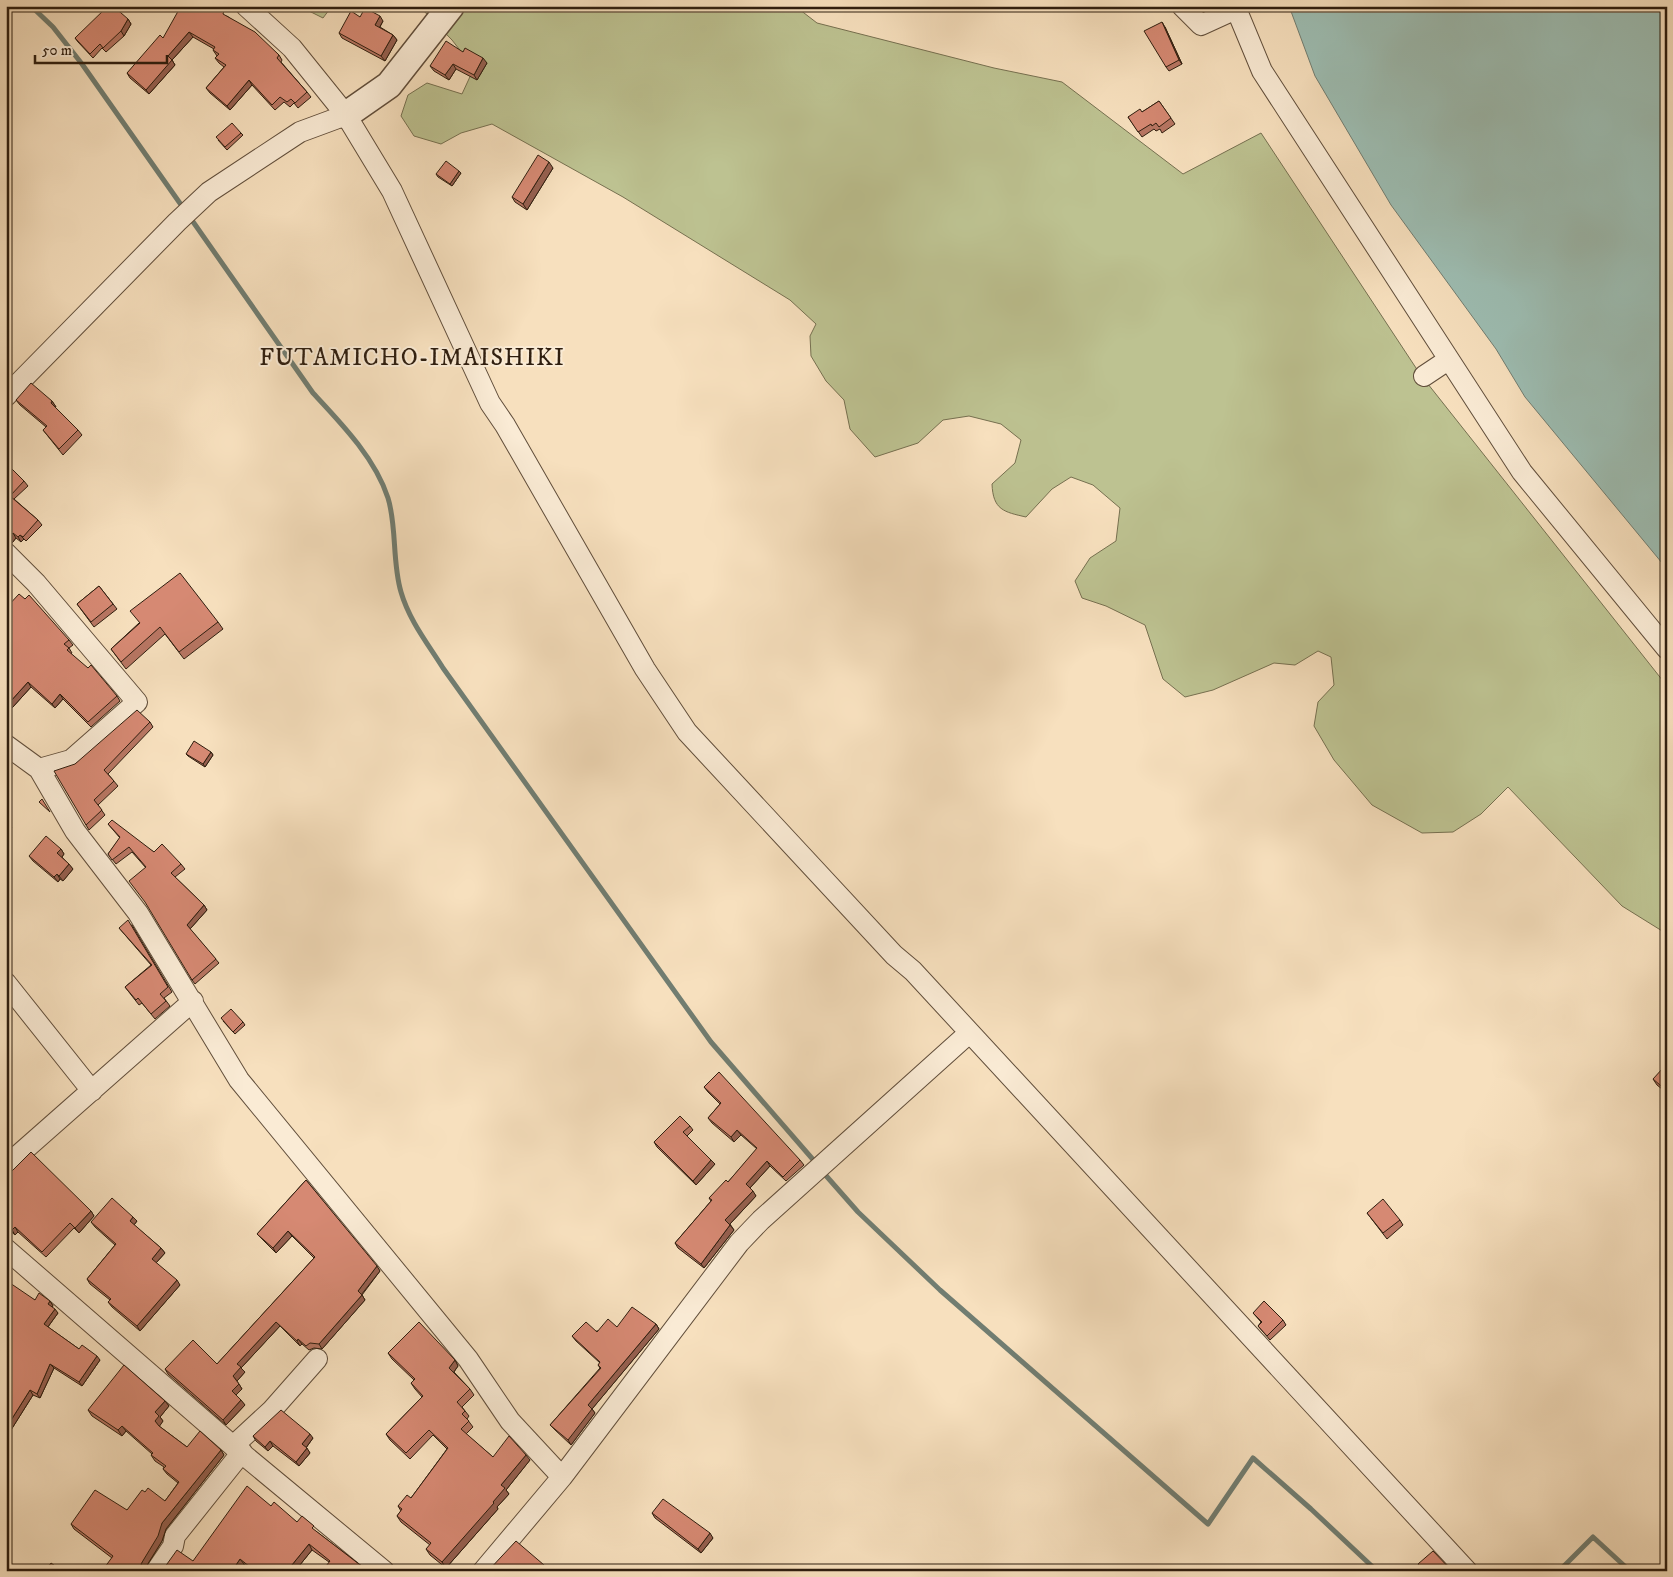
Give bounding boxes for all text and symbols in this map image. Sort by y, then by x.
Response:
scale bar [35,32,168,64]
text: 50 m [42,41,72,60]
district label: FUTAMICHO-IMAISHIKI [259,343,565,373]

